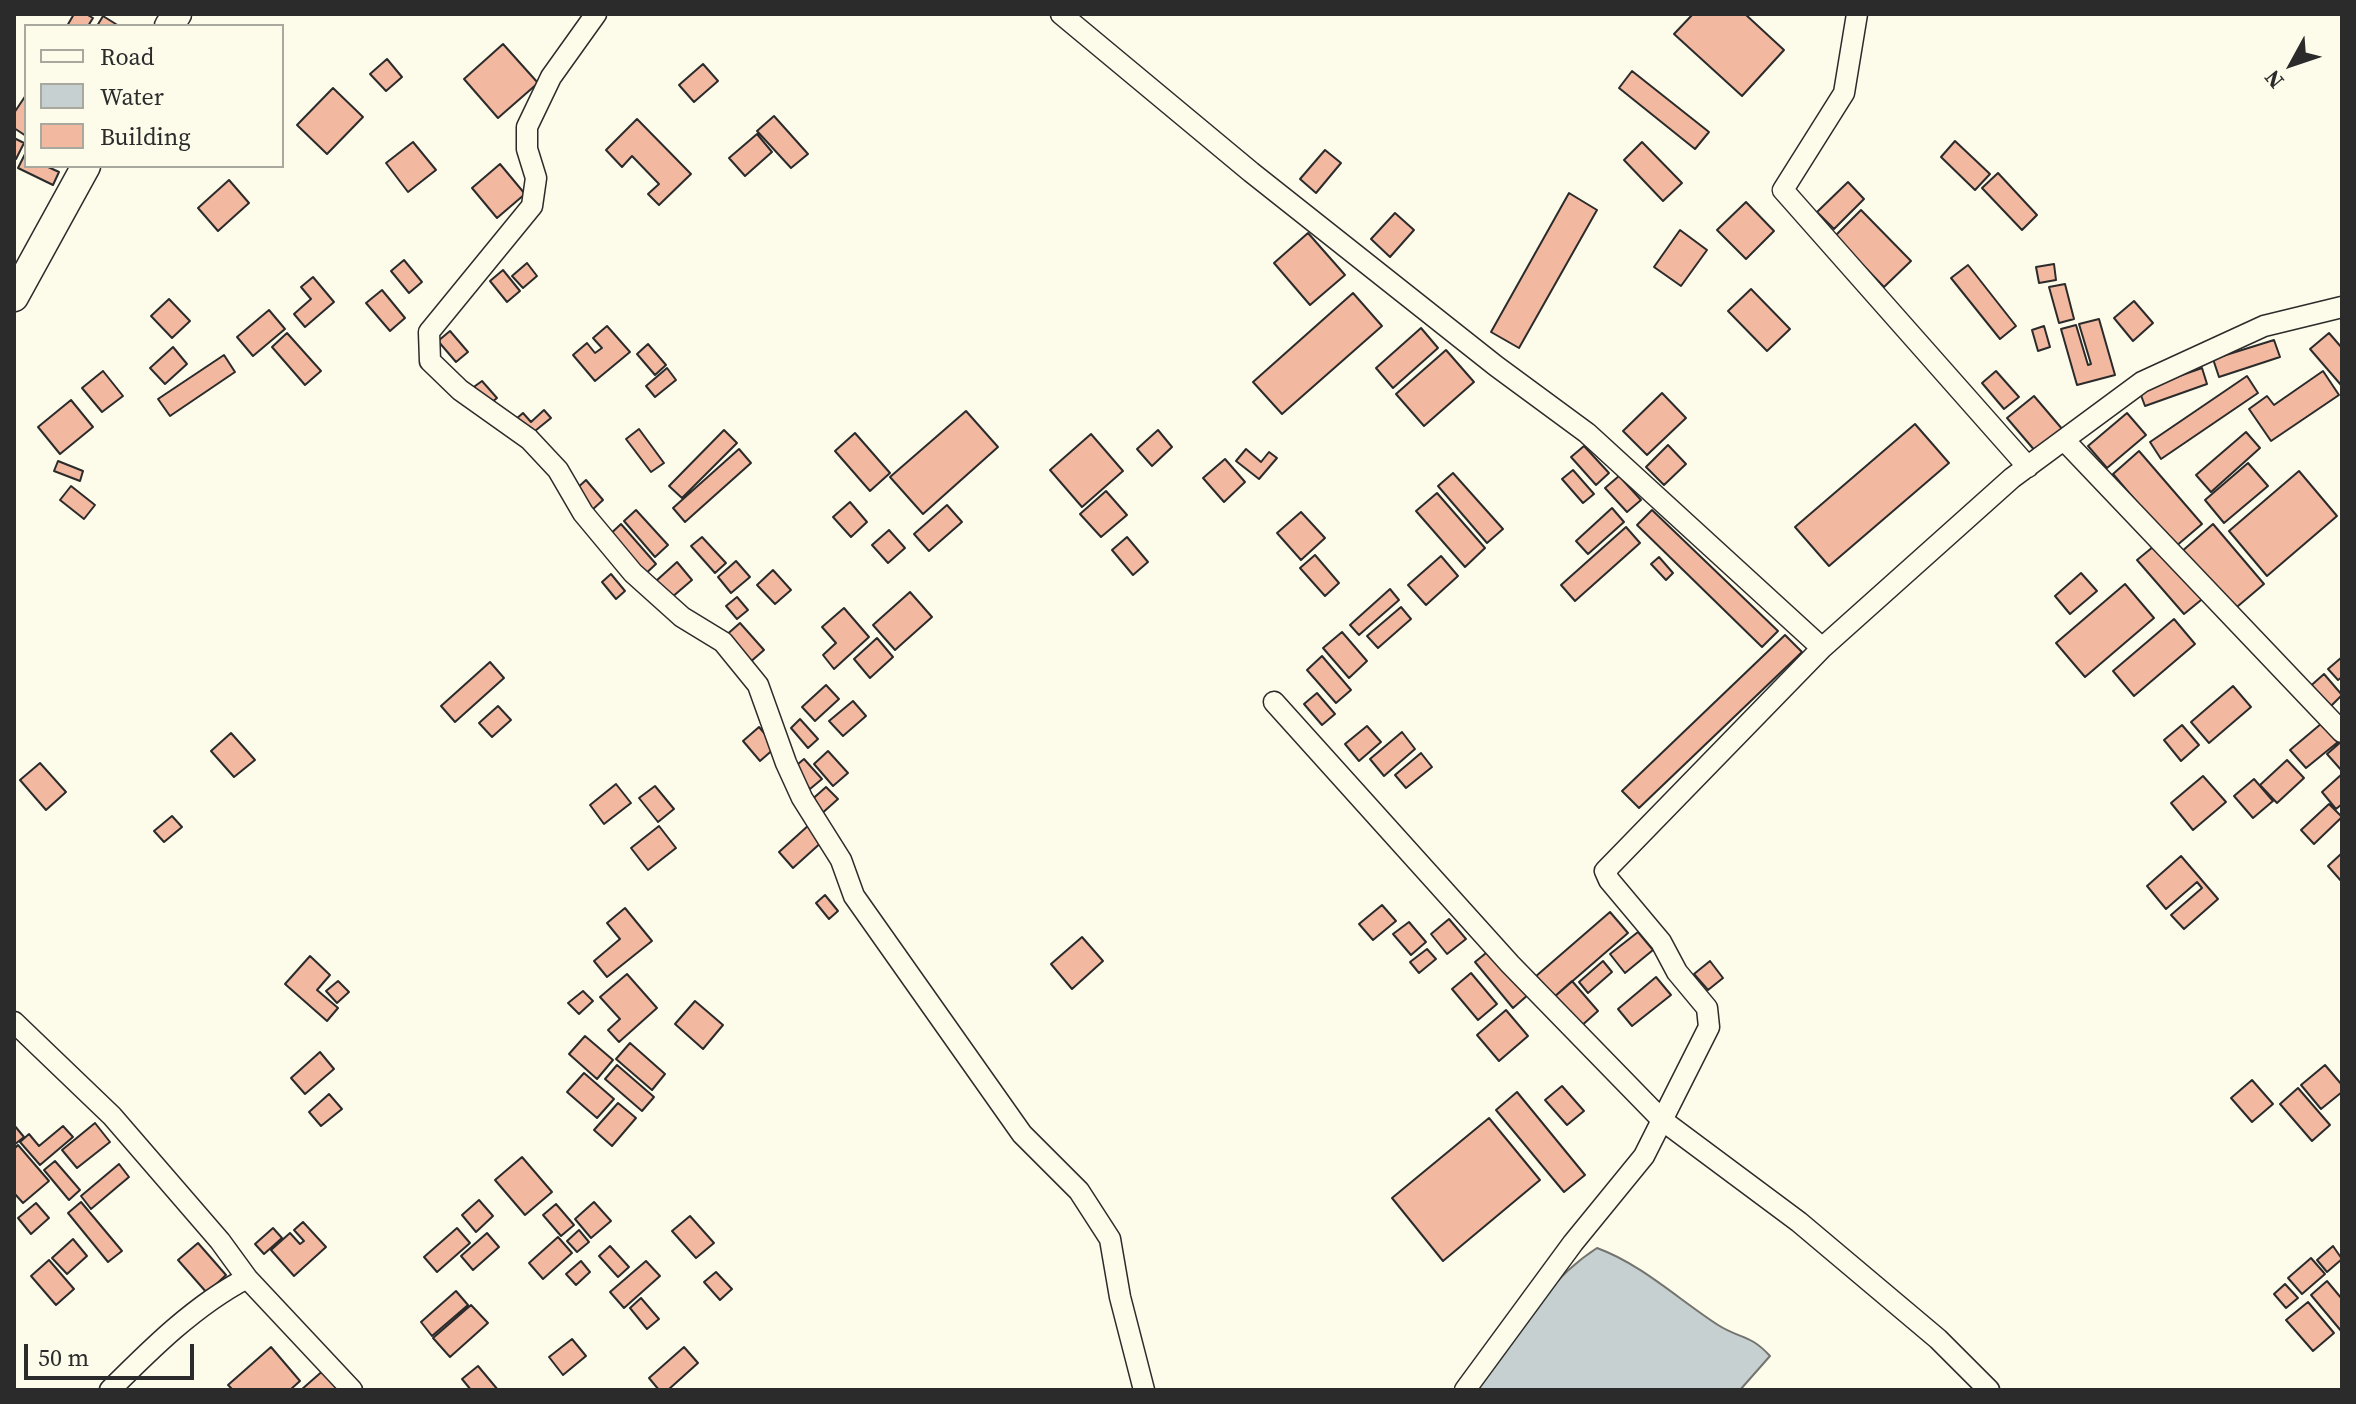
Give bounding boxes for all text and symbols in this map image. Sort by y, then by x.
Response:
legend [24,24,284,168]
north arrow [2252,24,2332,104]
text: Road [100,40,154,73]
text: N [2257,64,2290,95]
text: Water [100,80,164,113]
text: Building [100,120,191,153]
scale bar [28,1328,198,1378]
text: 50 m [38,1341,89,1374]

